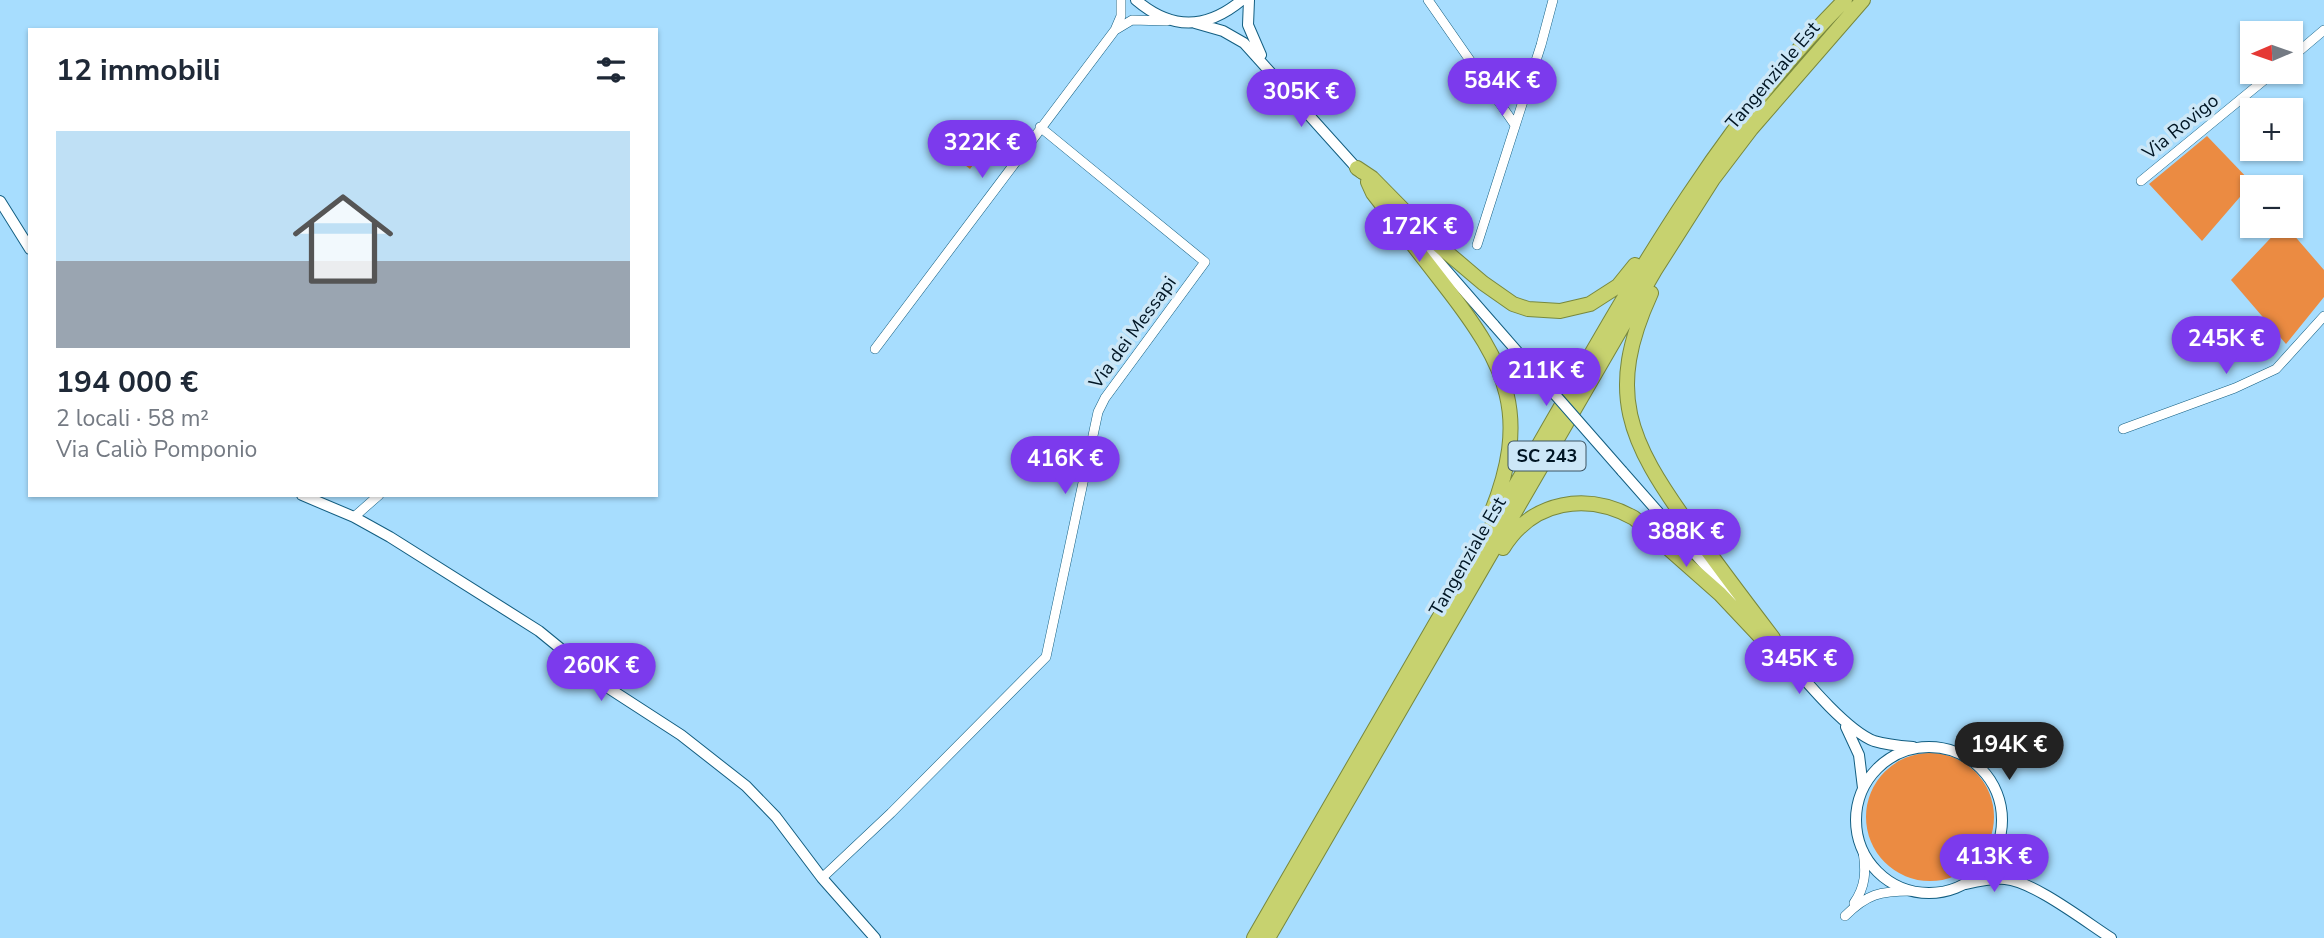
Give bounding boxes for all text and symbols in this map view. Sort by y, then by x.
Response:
street label: Tangenziale Est [1720,16,1826,135]
north arrow [2240,21,2303,84]
map controls [2240,21,2303,238]
text: 12 immobili [56,50,221,91]
icon: filters [592,51,630,89]
pin: 584K € [1445,58,1559,118]
text: 584K € [1464,65,1540,96]
pin: 305K € [1244,69,1358,129]
text: 305K € [1263,76,1339,107]
street label: Via Rovigo [2136,88,2224,166]
button: + [2240,98,2303,161]
pin: 322K € [925,120,1039,180]
text: 322K € [944,127,1020,158]
button: − [2240,175,2303,238]
icon: home [280,176,406,302]
pin: 172K € [1362,204,1476,264]
text: 172K € [1381,211,1457,242]
street label: Via dei Messapi [1083,271,1182,395]
pin: 245K € [2169,316,2283,376]
text: 245K € [2188,323,2264,354]
pin: 211K € [1489,348,1603,408]
text: 211K € [1508,355,1584,386]
text: 194 000 € [56,362,198,403]
text: 2 locali · 58 m² [56,403,209,434]
text: Via Caliò Pomponio [56,434,257,465]
pin: 416K € [1008,436,1122,496]
road number: SC 243 [1508,442,1586,470]
text: 416K € [1027,443,1103,474]
street label: Tangenziale Est [1423,492,1513,621]
pin: 388K € [1629,510,1743,569]
text: 388K € [1648,516,1724,547]
pin: 345K € [1742,636,1856,696]
text: 345K € [1761,643,1837,674]
pin: 260K € [544,644,658,703]
text: 260K € [563,650,639,681]
pin: 194K € [1952,722,2066,782]
text: 194K € [1971,729,2047,760]
pin: 413K € [1937,834,2051,894]
text: 413K € [1956,841,2032,872]

